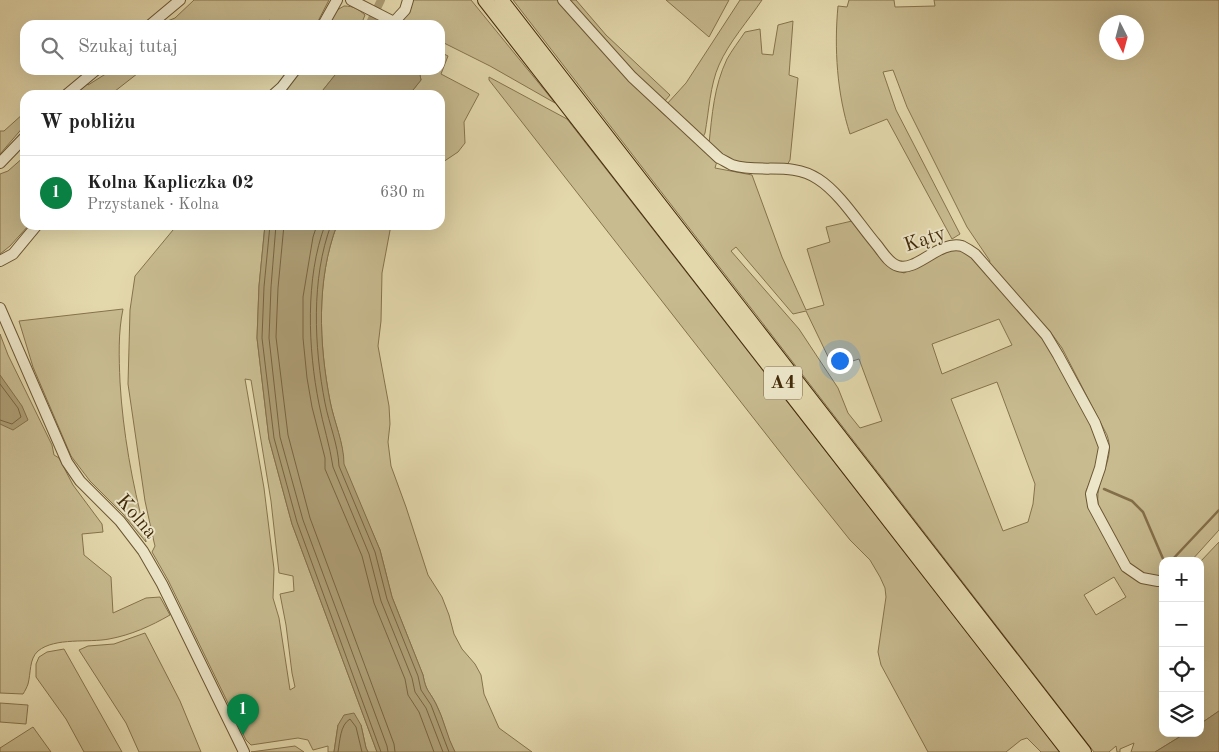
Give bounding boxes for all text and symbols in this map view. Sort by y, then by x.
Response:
north arrow [1099,15,1144,60]
search box [20,20,445,75]
icon: search [38,34,66,62]
text: Szukaj tutaj [78,38,178,57]
text: W pobliżu [40,112,135,133]
text: Kolna Kapliczka 02 [87,174,254,193]
text: 1 [51,185,61,201]
text: 630 m [380,185,425,201]
text: Przystanek · Kolna [87,197,219,213]
street label: Kąty [902,223,949,256]
your location [827,348,853,374]
road number: A4 [764,366,802,399]
street label: Kolna [112,491,160,543]
map controls [1159,557,1204,737]
button: + [1159,557,1204,602]
button: − [1159,602,1204,647]
button: locate [1159,647,1204,692]
button: layers [1159,692,1204,737]
pin: 1 [227,694,259,735]

